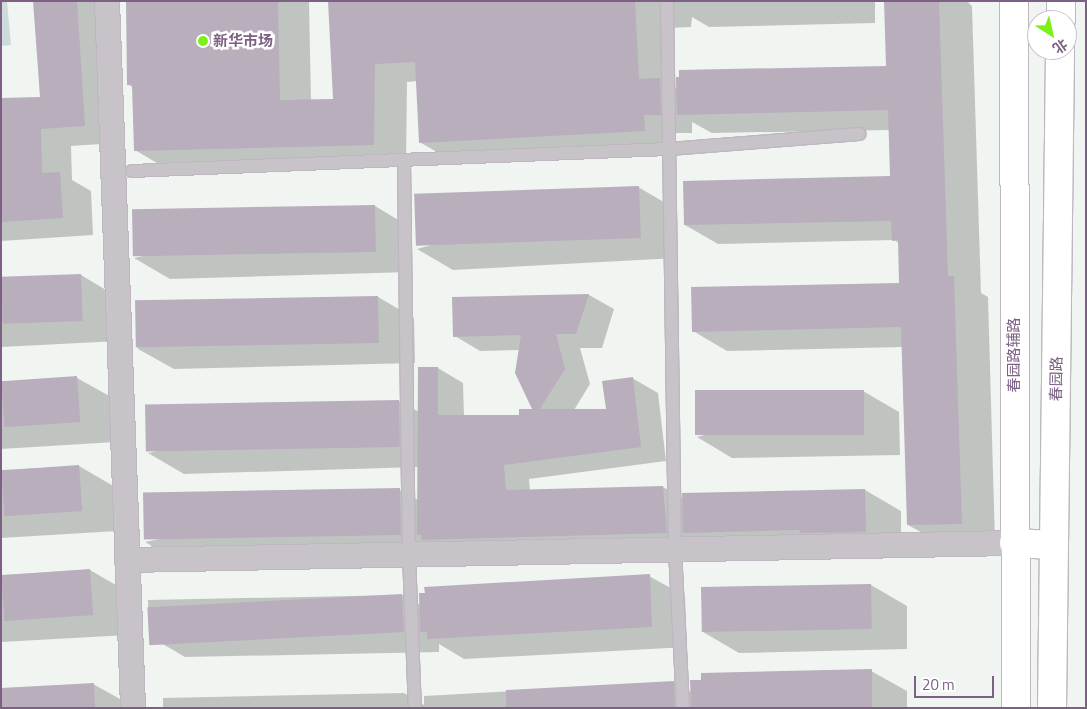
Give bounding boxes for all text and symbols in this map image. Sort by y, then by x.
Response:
north arrow [1027,10,1077,60]
place label: 新华市场 [213,32,273,50]
text: 北 [1049,34,1072,59]
marker: 新华市场 [197,35,209,47]
street label: 春园路辅路 [1005,318,1023,392]
street label: 春园路 [1047,356,1065,402]
scale bar [917,666,997,698]
text: 20 m [922,673,955,696]

